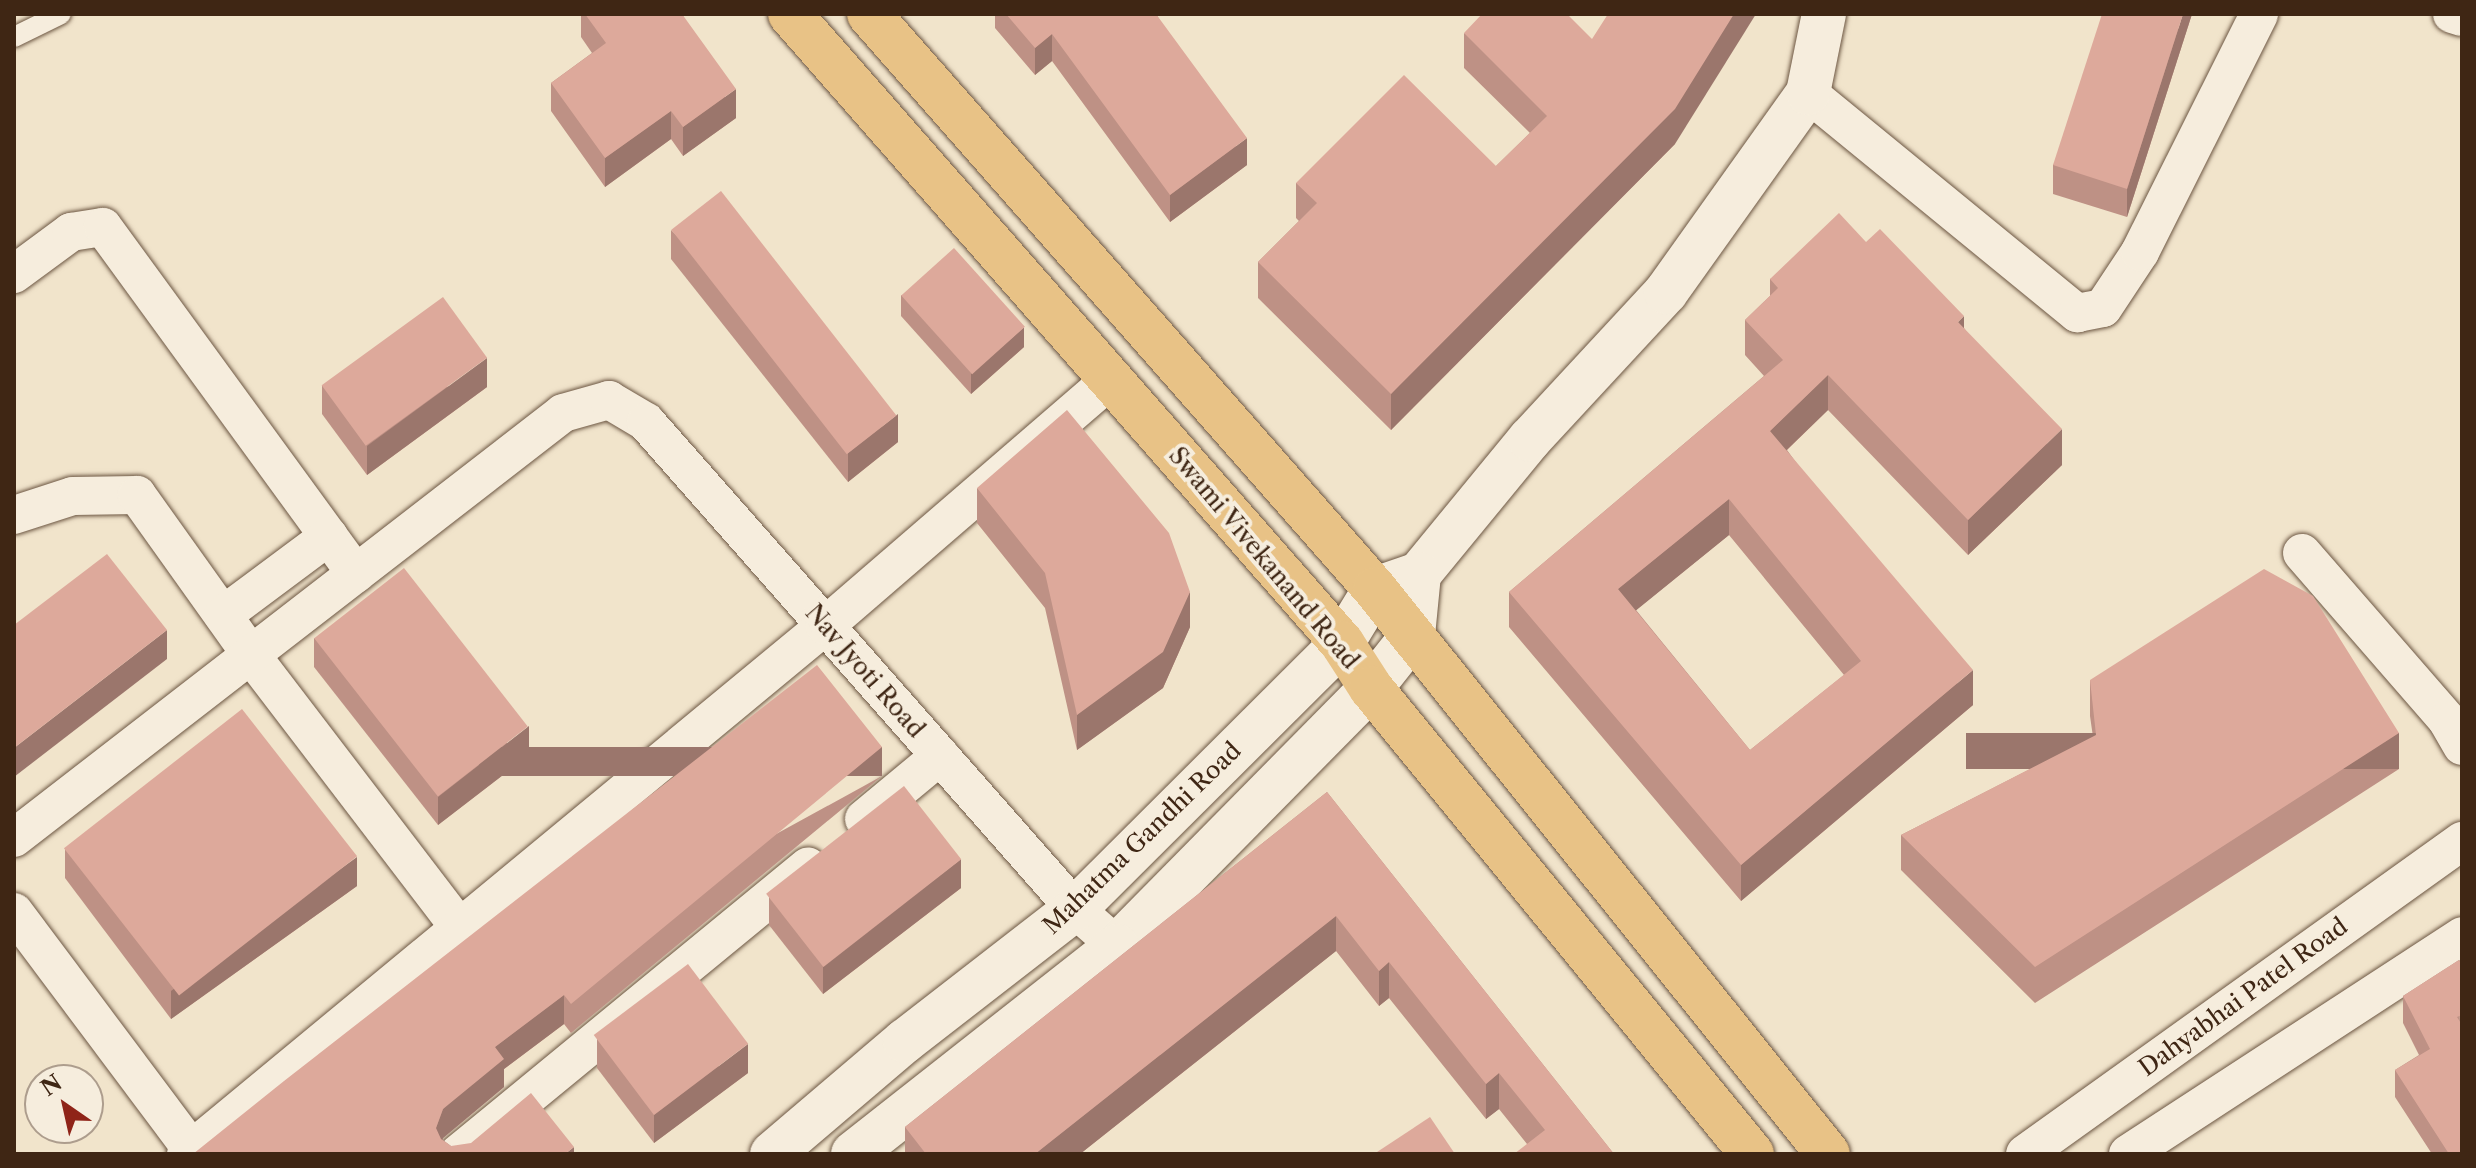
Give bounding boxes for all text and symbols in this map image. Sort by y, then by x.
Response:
street label: Swami Vivekanand Road [1163,441,1365,675]
street label: Nav Jyoti Road [799,598,931,744]
street label: Mahatma Gandhi Road [1037,736,1247,940]
street label: Dahyabhai Patel Road [2133,912,2353,1082]
north arrow [24,1064,104,1144]
text: N [36,1069,67,1102]

